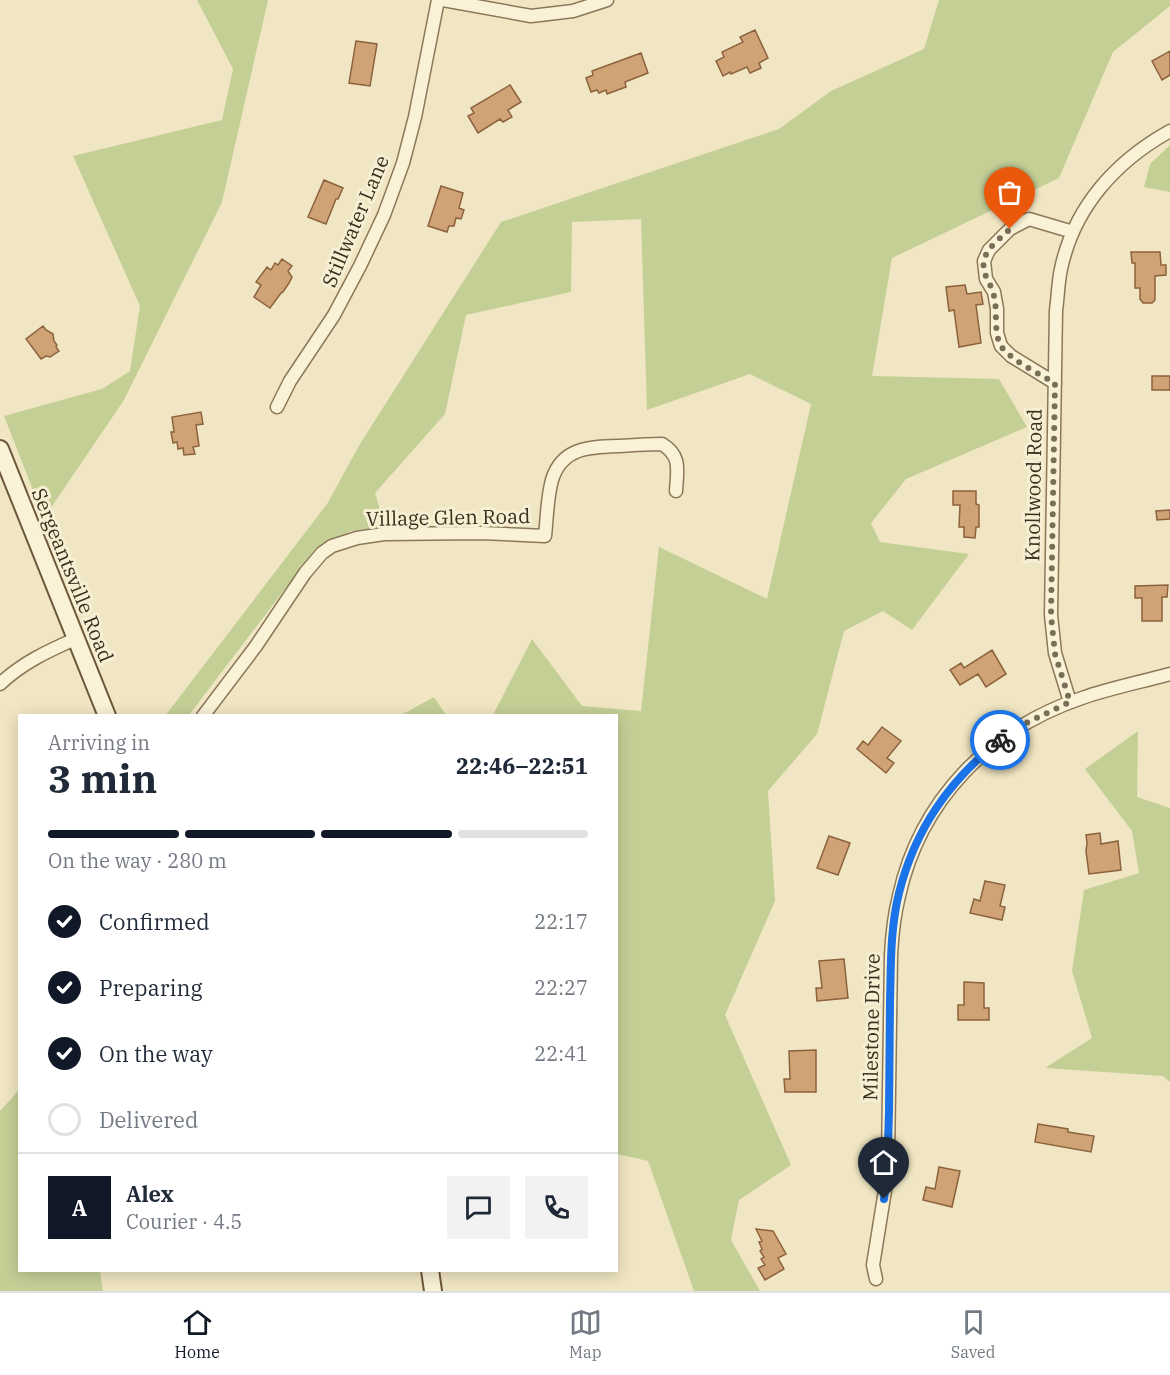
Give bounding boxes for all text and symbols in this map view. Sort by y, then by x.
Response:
street label: Stillwater Lane [315,151,395,291]
pin [984,167,1035,229]
icon: bag [993,176,1026,209]
street label: Knollwood Road [1018,408,1048,562]
street label: Sergeantsville Road [26,484,120,666]
street label: Village Glen Road [366,502,530,532]
courier [970,710,1030,770]
icon: bike [984,724,1017,757]
text: Arriving in [48,729,150,756]
text: 22:46–22:51 [456,751,588,780]
text: 3 min [48,753,157,804]
text: On the way · 280 m [48,847,227,874]
icon: check [48,905,81,938]
text: Confirmed [99,907,210,936]
text: 22:17 [534,908,588,935]
street label: Milestone Drive [856,953,886,1101]
icon: check [48,971,81,1004]
text: Preparing [99,973,203,1002]
text: 22:27 [534,974,588,1001]
icon: check [48,1037,81,1070]
text: On the way [99,1039,213,1068]
text: 22:41 [534,1040,588,1067]
text: Delivered [99,1105,198,1134]
pin [858,1137,909,1199]
icon: home [867,1146,900,1179]
button: chat [447,1176,510,1239]
button: phone [525,1176,588,1239]
text: Alex [126,1179,174,1208]
text: A [72,1193,87,1222]
text: Courier · 4.5 [126,1208,242,1235]
tab: Home [174,1306,220,1362]
tab: Map [569,1306,602,1362]
tab: Saved [951,1306,996,1362]

